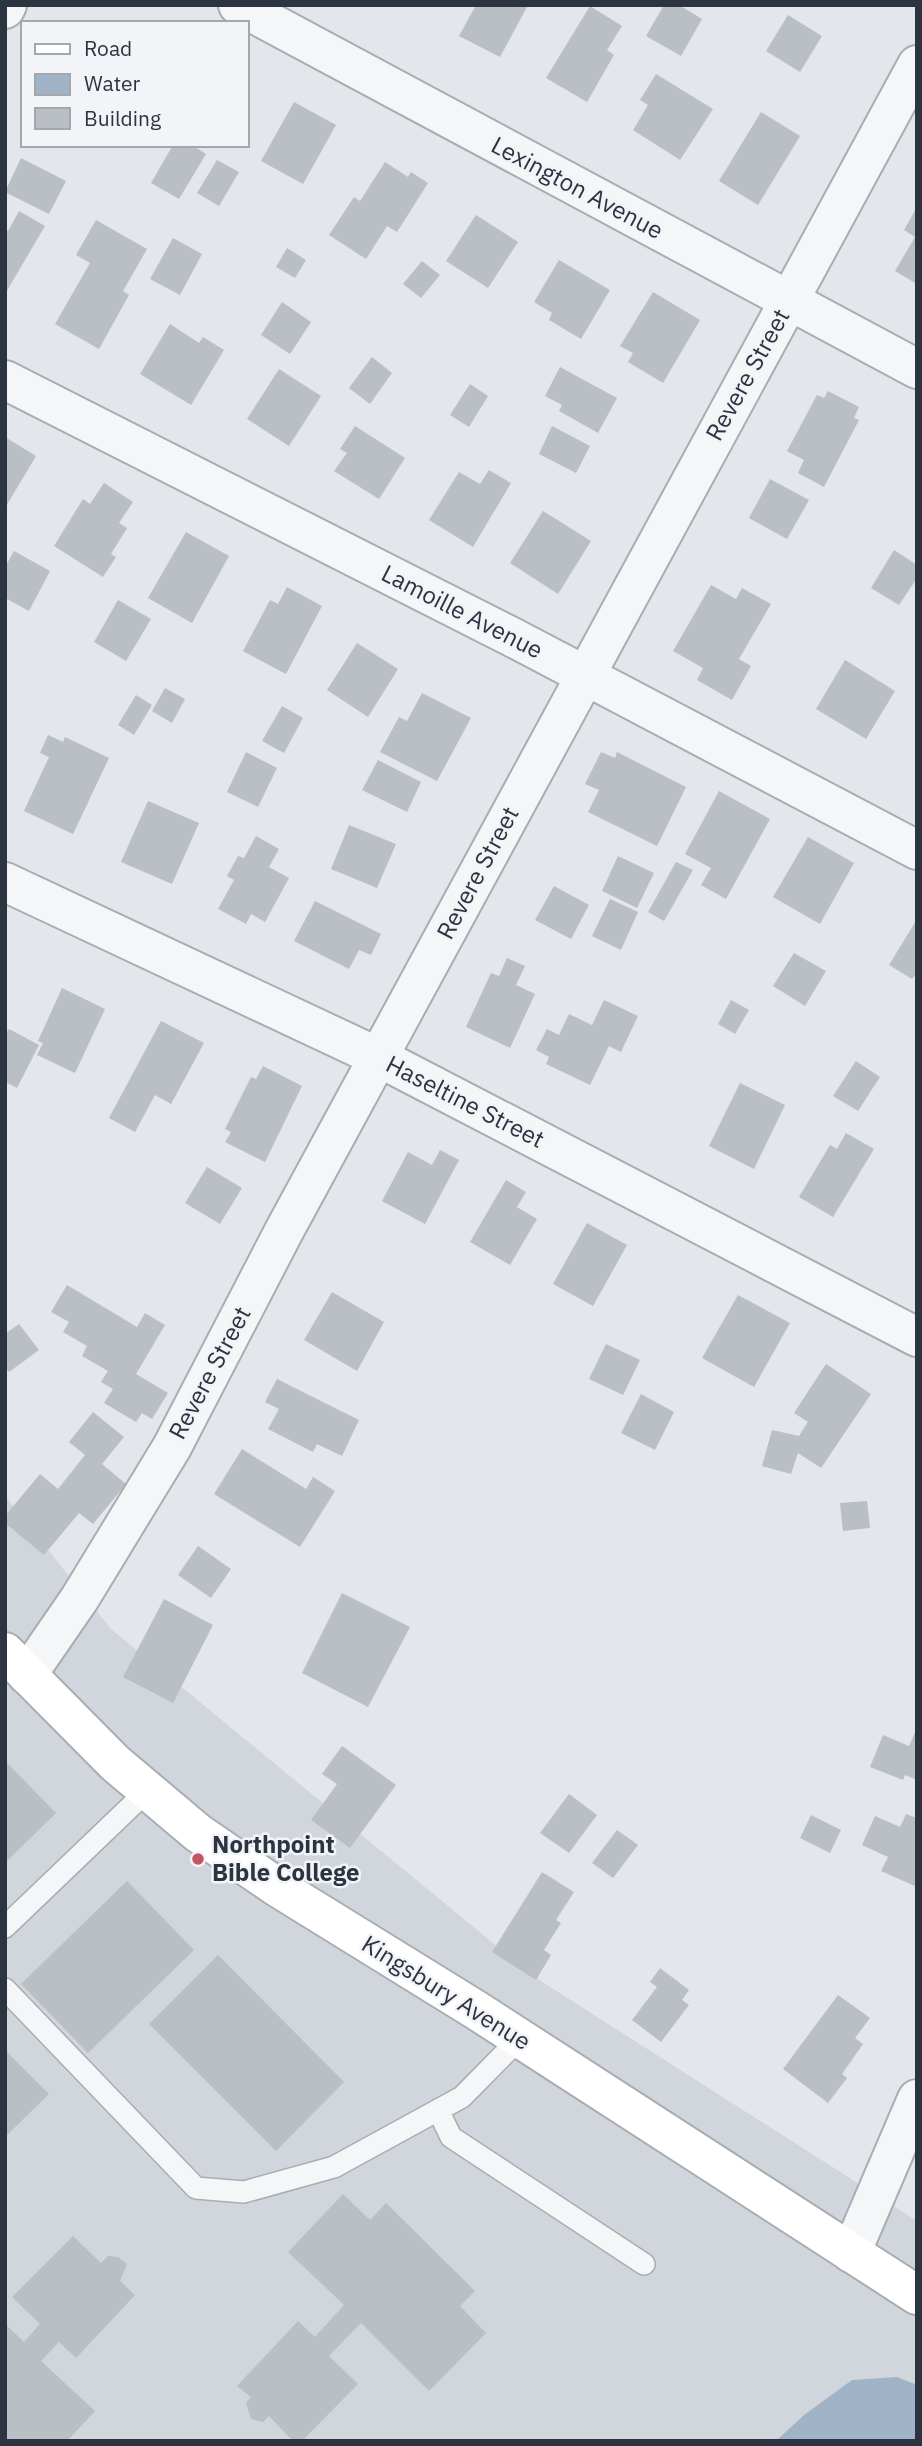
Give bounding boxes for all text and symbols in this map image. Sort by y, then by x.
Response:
legend [21,21,248,147]
text: Road [84,34,132,62]
text: Water [84,69,141,97]
text: Building [84,104,161,132]
street label: Lexington Avenue [486,128,669,246]
street label: Revere Street [698,303,797,446]
street label: Lamoille Avenue [376,557,549,666]
street label: Revere Street [429,801,526,945]
street label: Haseltine Street [381,1047,550,1155]
street label: Revere Street [161,1301,258,1445]
place label: Northpoint Bible College [212,1828,359,1888]
marker: Northpoint Bible College [190,1851,206,1867]
street label: Kingsbury Avenue [356,1927,537,2057]

